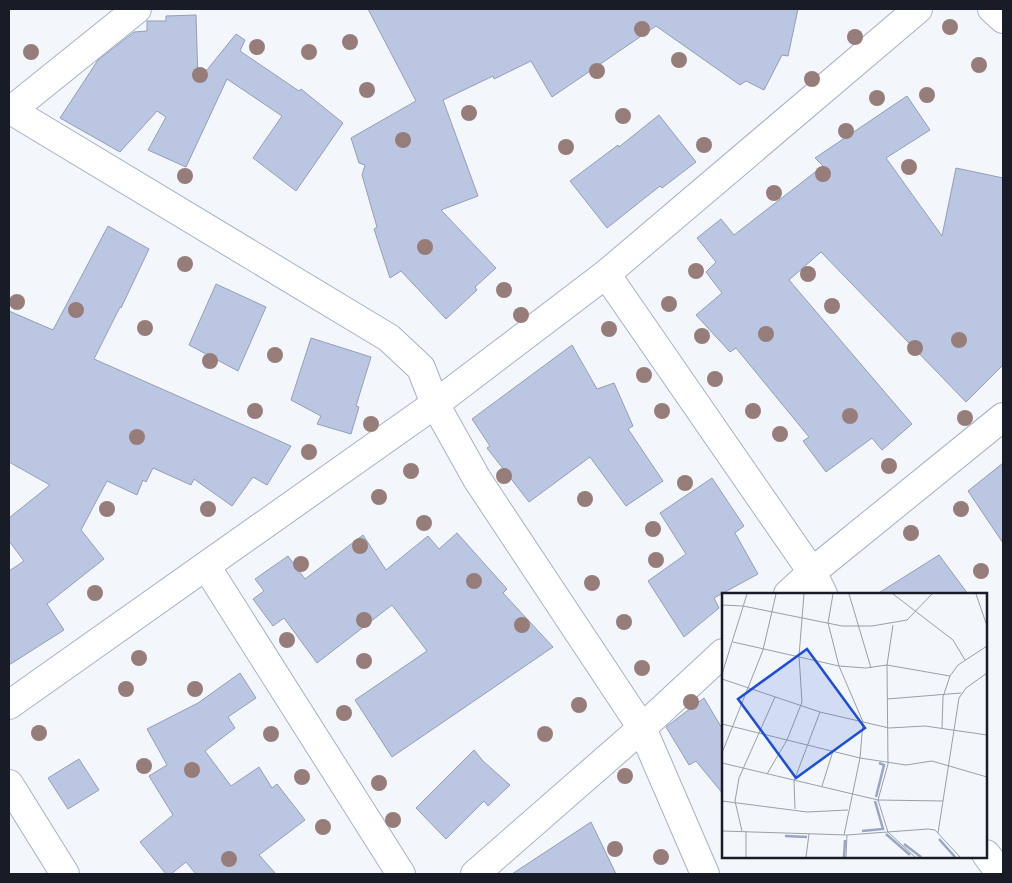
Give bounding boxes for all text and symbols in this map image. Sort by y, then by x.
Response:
inset map [722,593,987,858]

